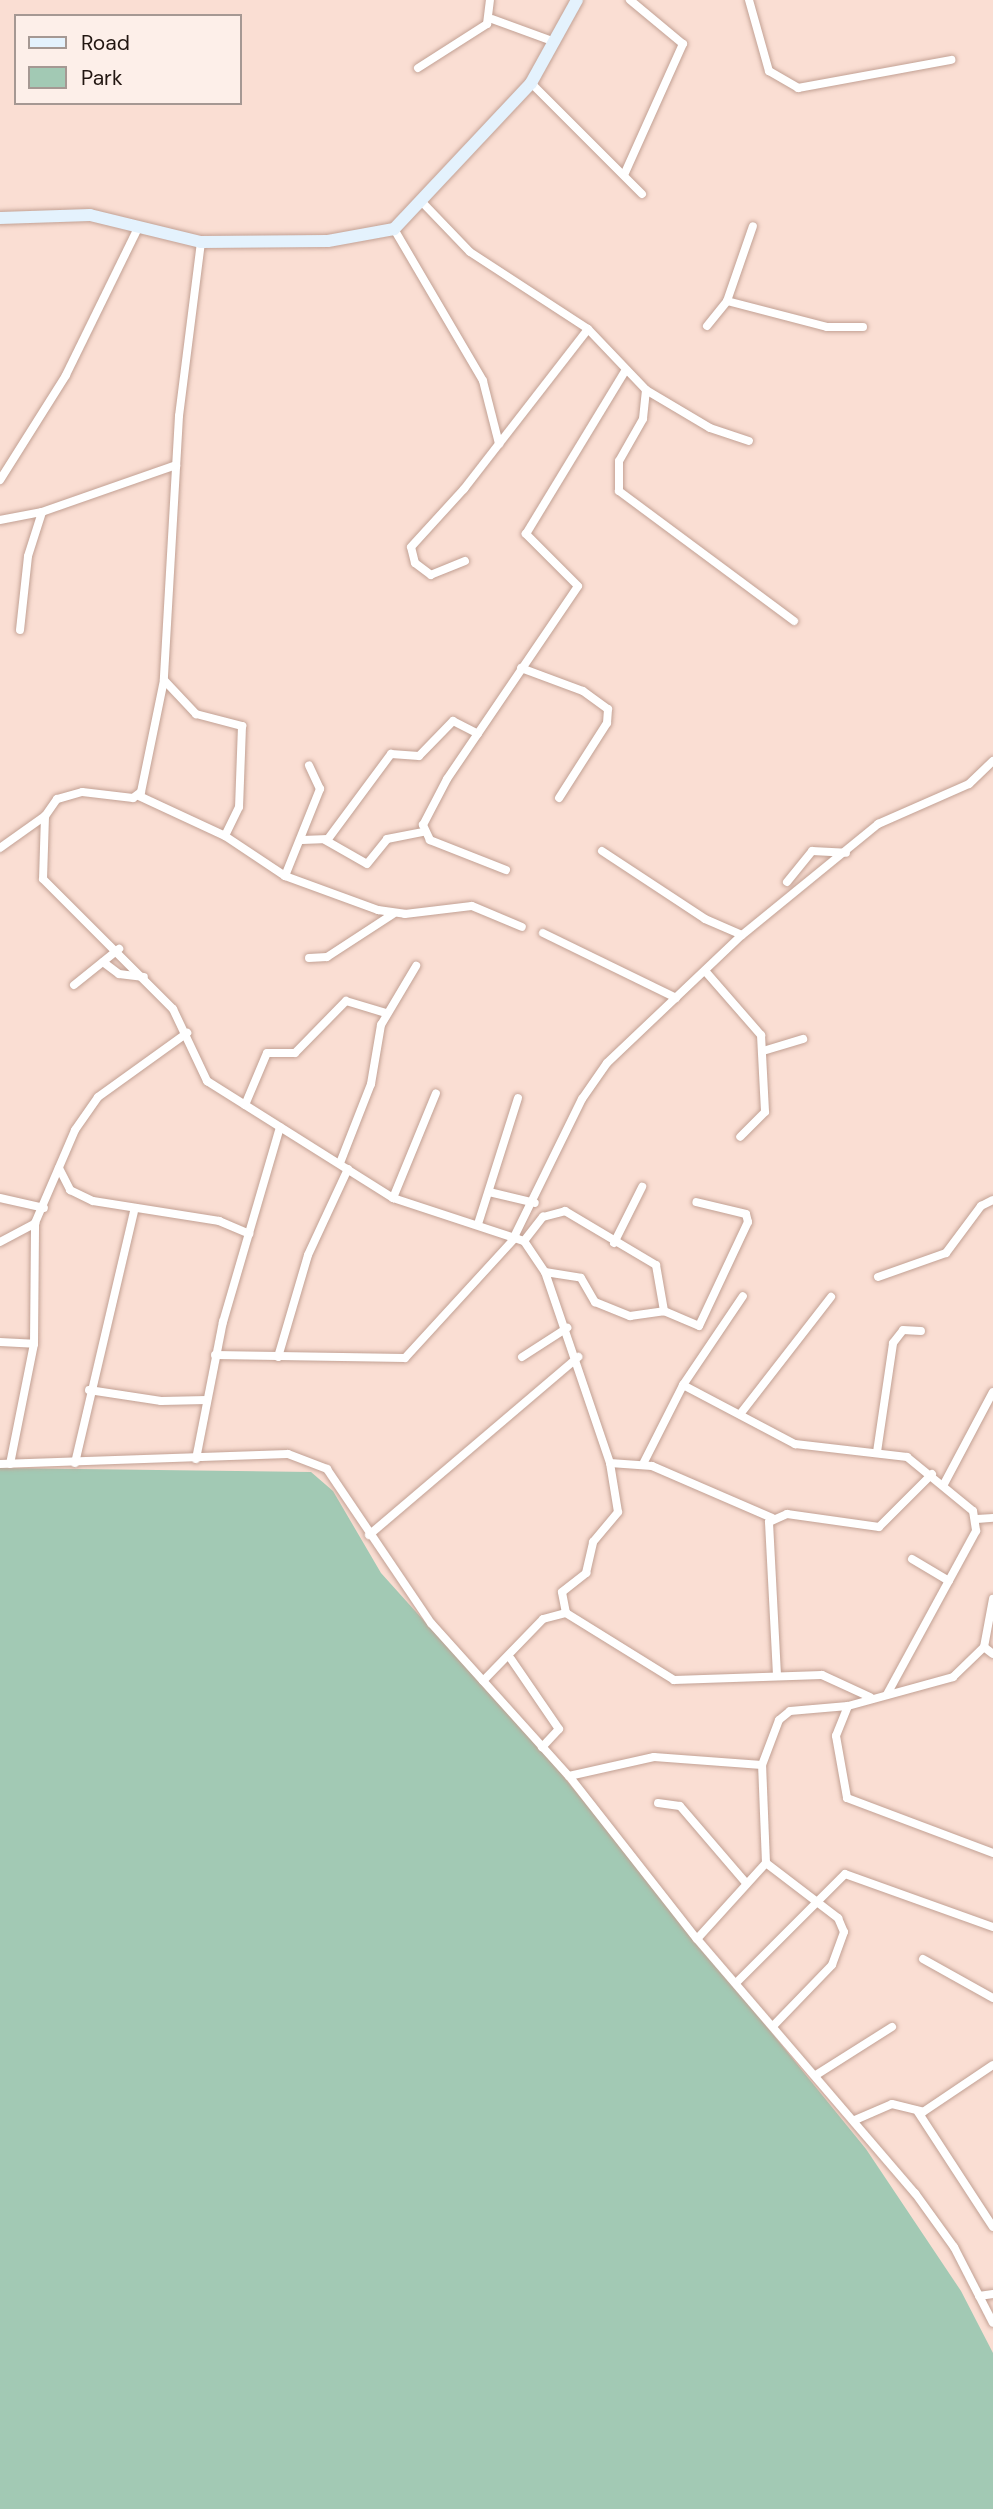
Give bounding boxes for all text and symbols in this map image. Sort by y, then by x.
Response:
legend [14,14,242,105]
text: Road [81,29,130,57]
text: Park [81,64,122,92]

